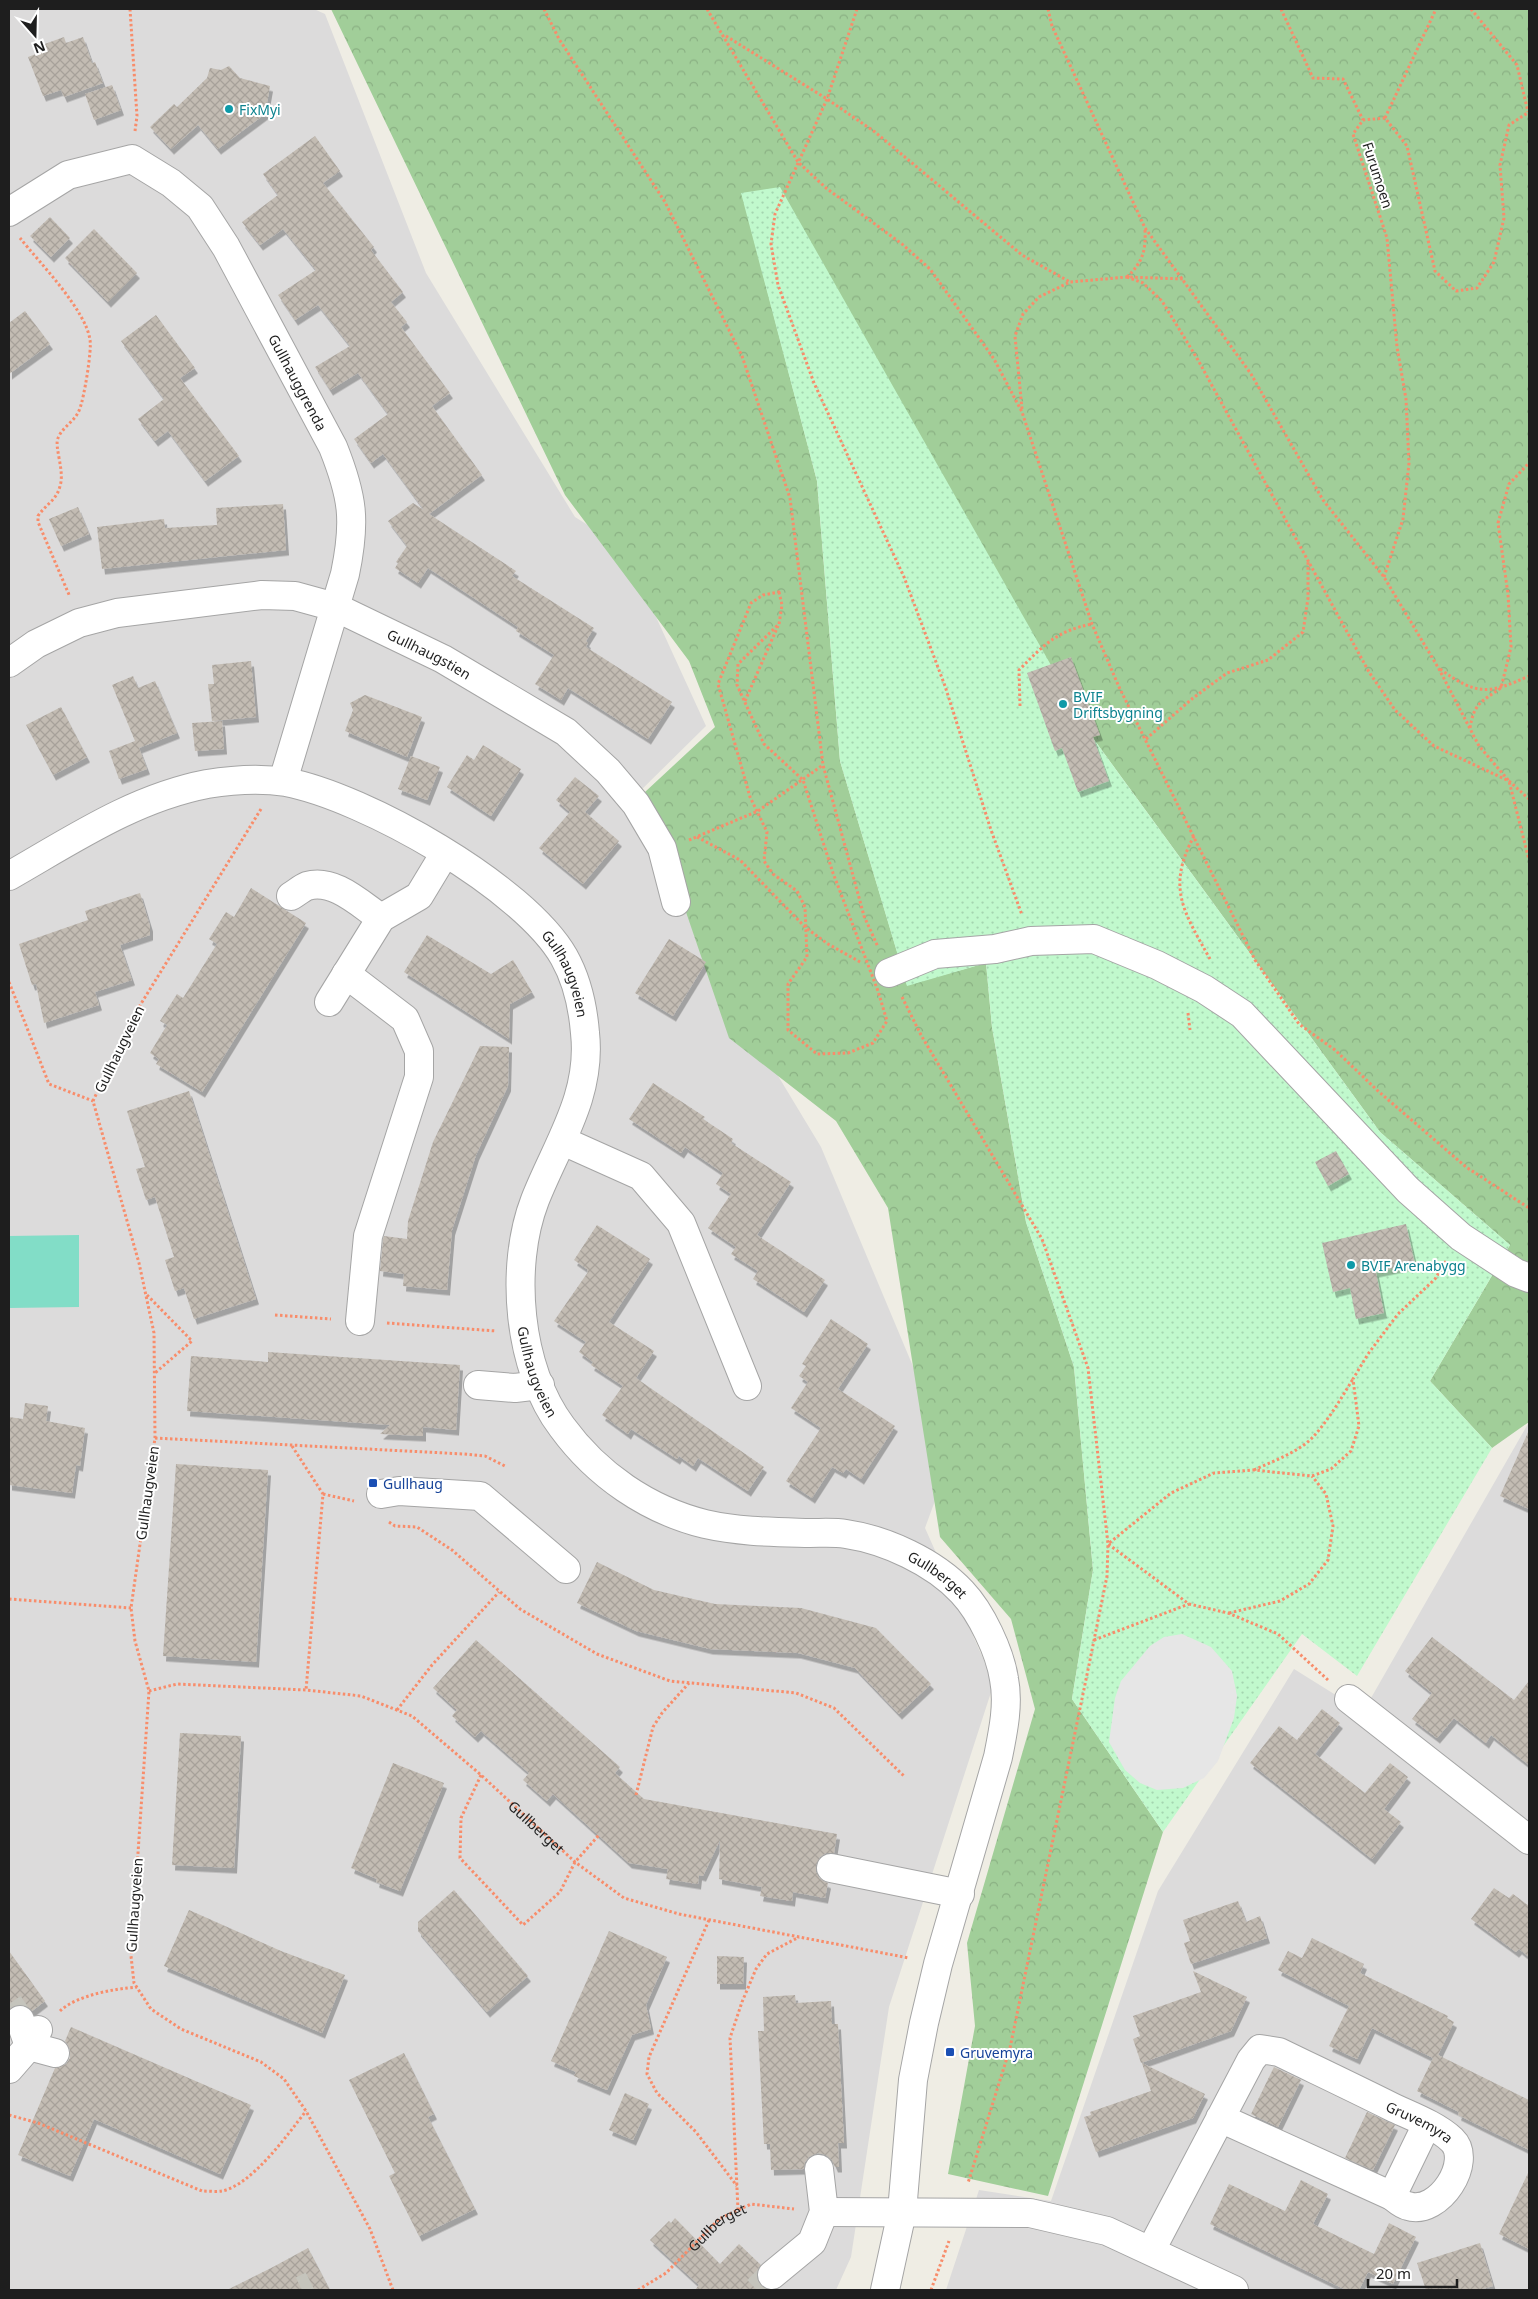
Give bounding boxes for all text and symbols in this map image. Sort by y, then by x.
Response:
north arrow [10,10,60,60]
text: N [31,37,48,59]
place label: FixMyi [239,100,281,119]
marker: FixMyi [223,103,235,115]
street label: Furumoen [1358,140,1398,210]
street label: Gullhauggrenda [265,330,332,434]
street label: Gullhaugstien [384,624,475,683]
place label: BVIF Driftsbygning [1073,687,1163,722]
marker: BVIF Driftsbygning [1057,698,1069,710]
street label: Gullhaugveien [538,925,593,1019]
street label: Gullhaugveien [90,1002,148,1096]
place label: BVIF Arenabygg [1361,1256,1466,1275]
marker: BVIF Arenabygg [1345,1259,1357,1271]
street label: Gullhaugveien [514,1325,562,1421]
street label: Gullhaugveien [131,1445,163,1541]
place label: Gullhaug [383,1474,443,1493]
marker: Gullhaug [367,1477,379,1489]
street label: Gullberget [905,1546,972,1602]
street label: Gullberget [505,1796,569,1857]
street label: Gullhaugveien [121,1857,147,1953]
place label: Gruvemyra [960,2043,1033,2062]
marker: Gruvemyra [944,2046,956,2058]
street label: Gruvemyra [1383,2096,1457,2147]
street label: Gullberget [683,2198,749,2255]
scale bar [1368,2256,1457,2288]
text: 20 m [1376,2263,1411,2283]

